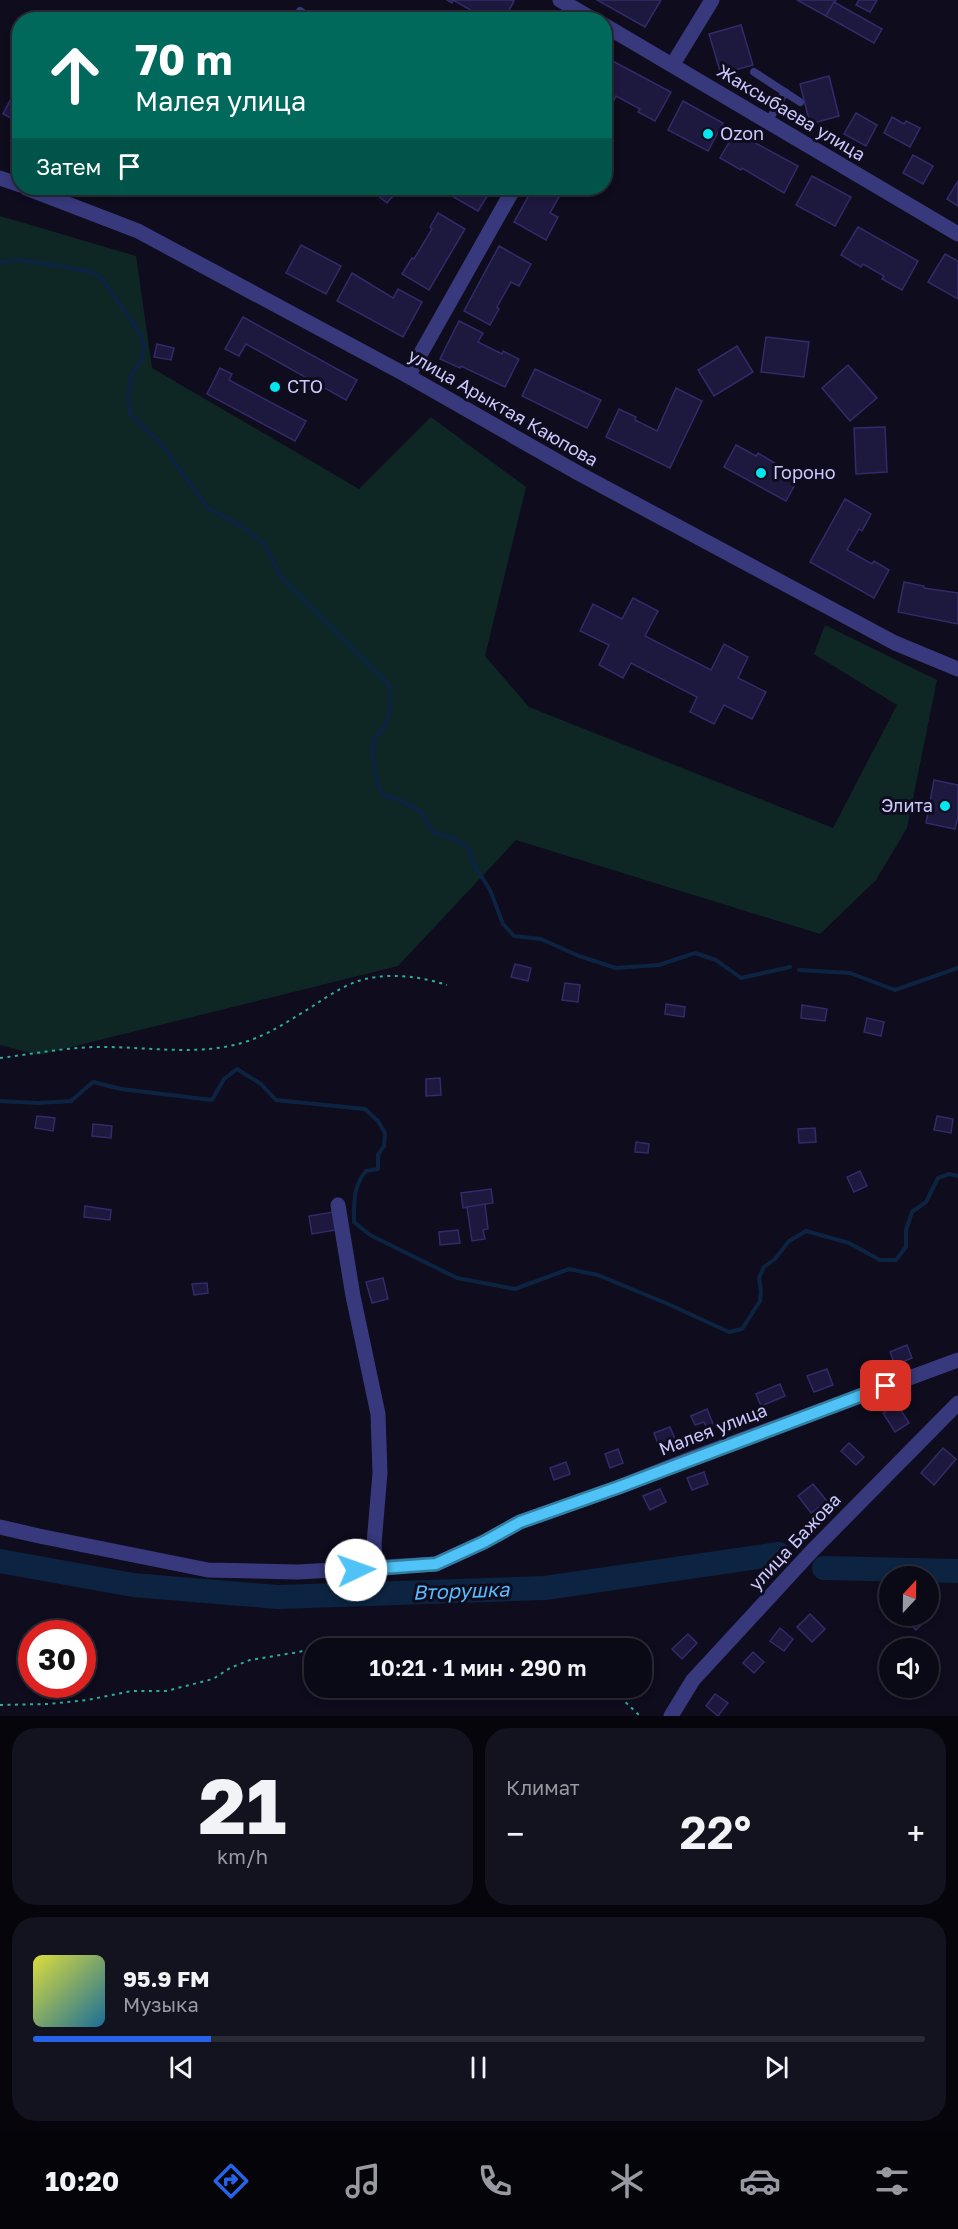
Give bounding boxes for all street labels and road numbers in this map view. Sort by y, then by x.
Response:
street label: Жаксыбаева улица [713,59,870,165]
street label: улица Арыктая Каюпова [405,344,602,471]
street label: Малея улица [655,1398,770,1460]
street label: улица Бажова [744,1488,845,1594]

